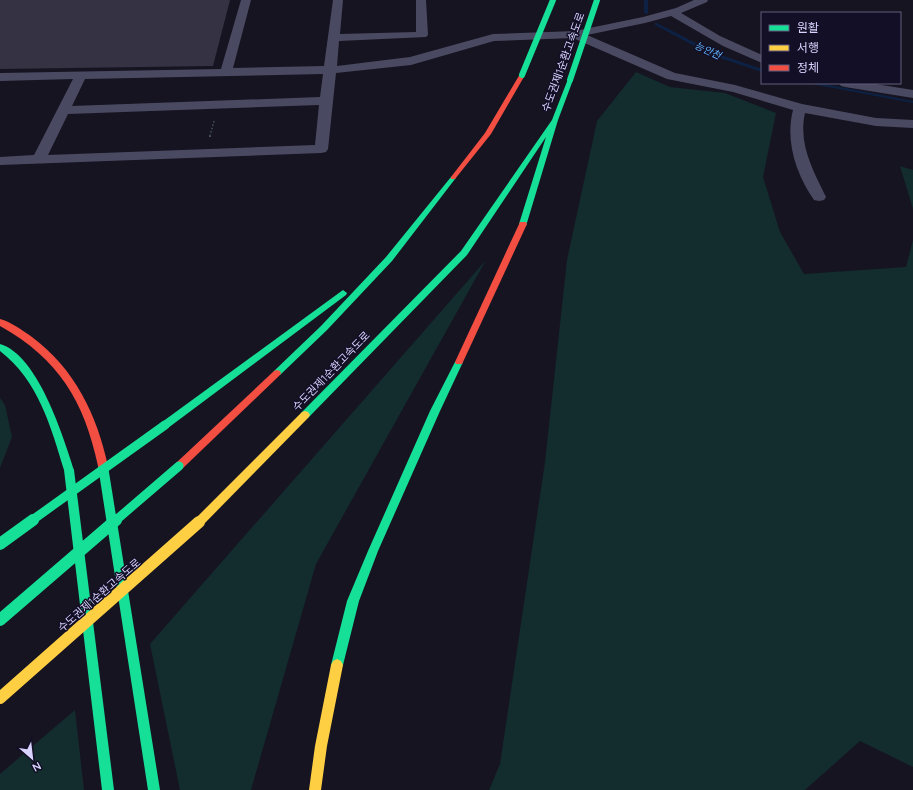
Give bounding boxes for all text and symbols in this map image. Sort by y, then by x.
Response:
street label: 수도권제1순환고속도로 [538,10,588,114]
legend [761,12,901,84]
text: 원활 [797,20,819,35]
water label: 능안천 [693,39,725,63]
text: 서행 [797,40,819,55]
text: 정체 [797,60,819,75]
street label: 수도권제1순환고속도로 [289,328,373,414]
street label: 수도권제1순환고속도로 [55,555,143,635]
north arrow [12,738,52,778]
text: N [30,759,44,775]

